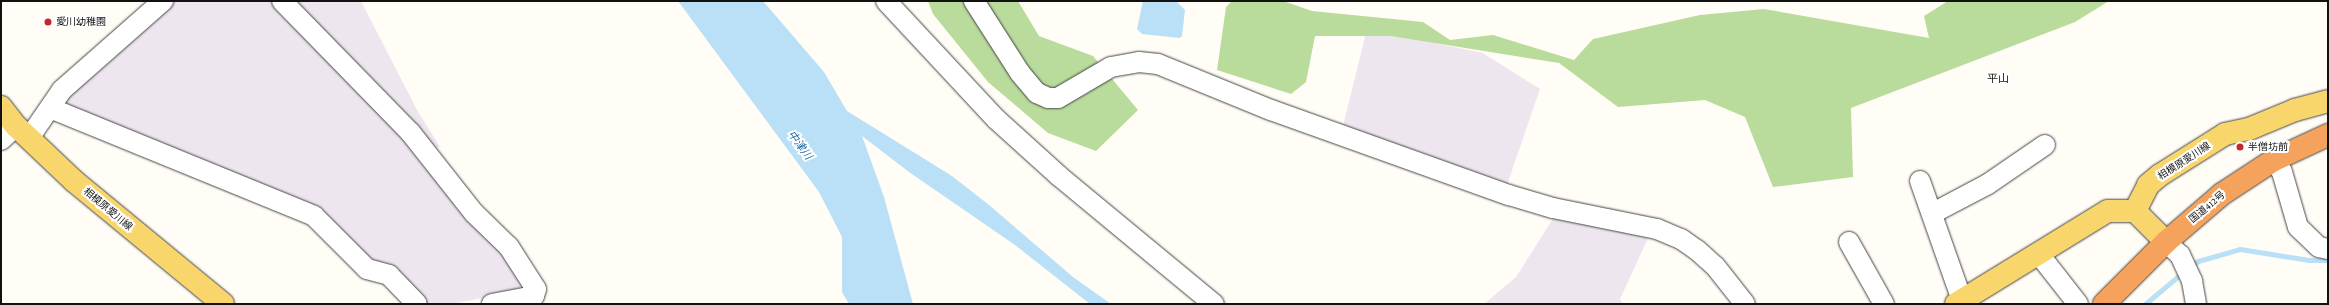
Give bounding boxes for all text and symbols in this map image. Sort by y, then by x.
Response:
place label: 愛川幼稚園 [56,16,106,28]
marker: 愛川幼稚園 [43,17,53,27]
district label: 平山 [1987,71,2009,85]
water label: 中津川 [785,128,815,162]
street label: 相模原愛川線 [2156,140,2212,182]
place label: 半僧坊前 [2248,141,2288,153]
marker: 半僧坊前 [2235,142,2245,152]
street label: 相模原愛川線 [81,185,135,233]
street label: 国道412号 [2187,189,2227,225]

